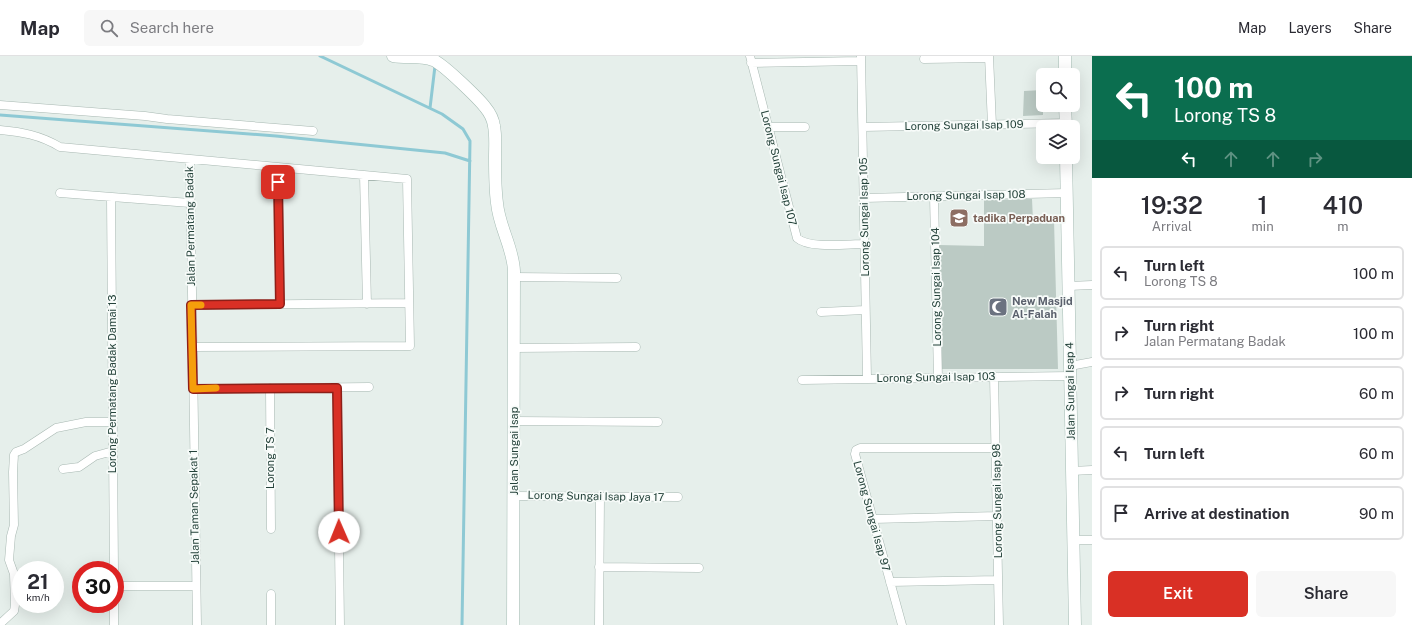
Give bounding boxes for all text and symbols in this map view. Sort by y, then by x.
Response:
search box [84,10,364,46]
text: Map [20,17,60,39]
icon: search [98,17,120,39]
text: Search here [130,19,214,36]
text: Map [1238,20,1266,36]
text: Layers [1288,20,1332,36]
text: Share [1354,20,1392,36]
map controls [1036,68,1080,164]
button: search [1036,68,1080,112]
text: 100 m [1174,71,1253,104]
icon: left [1108,72,1160,124]
text: Lorong TS 8 [1174,105,1276,126]
street label: Lorong Sungai Isap 107 [759,109,799,227]
street label: Lorong Sungai Isap 109 [904,118,1024,132]
button: layers [1036,120,1080,164]
icon: left [1178,148,1200,170]
icon: ahead [1220,148,1242,170]
icon: ahead [1262,148,1284,170]
icon: right [1304,148,1326,170]
street label: Lorong Sungai Isap 105 [857,157,871,277]
pin [261,165,295,199]
street label: Jalan Permatang Badak [183,166,197,286]
icon: arrive [267,171,289,193]
street label: Lorong Sungai Isap 108 [906,188,1026,202]
text: 19:32 [1141,191,1203,219]
text: 1 [1258,191,1268,219]
text: 410 [1323,191,1363,219]
school or university icon: tadika Perpaduan [948,207,970,229]
place label: tadika Perpaduan [973,212,1065,224]
text: Arrival [1152,219,1192,234]
text: min [1252,219,1274,234]
text: m [1337,219,1348,234]
street label: Lorong Sungai Isap 104 [929,227,943,347]
text: Turn left [1144,257,1205,274]
icon: left [1110,262,1132,284]
text: 100 m [1353,265,1394,282]
text: Lorong TS 8 [1144,274,1218,289]
street label: Lorong Permatang Badak Damai 13 [106,295,118,473]
place label: New Masjid Al-Falah [1012,295,1073,320]
mosque icon: New Masjid Al-Falah [987,296,1009,318]
text: Turn right [1144,317,1214,334]
icon: right [1110,322,1132,344]
text: 100 m [1353,325,1394,342]
text: Jalan Permatang Badak [1144,334,1286,349]
street label: Jalan Sungai Isap 4 [1063,342,1077,440]
street label: Lorong Sungai Isap 103 [876,370,996,384]
icon: right [1110,382,1132,404]
text: Turn right [1144,385,1214,402]
text: 60 m [1359,385,1394,402]
street label: Jalan Sungai Isap [508,406,520,495]
street label: Lorong TS 7 [264,427,276,489]
icon: left [1110,442,1132,464]
street label: Lorong Sungai Isap 98 [990,443,1004,559]
text: Turn left [1144,445,1205,462]
text: 60 m [1359,445,1394,462]
street label: Jalan Taman Sepakat 1 [187,450,201,564]
street label: Lorong Sungai Isap 97 [851,459,893,573]
street label: Lorong Sungai Isap Jaya 17 [528,489,665,503]
icon: arrive [1110,502,1132,524]
text: Arrive at destination [1144,505,1289,522]
text: 90 m [1359,505,1394,522]
position arrow [318,511,360,553]
speed limit sign: 30 [72,561,124,613]
text: 21 [27,570,49,594]
button: Exit [1108,571,1248,617]
button: Share [1256,571,1396,617]
text: km/h [26,591,50,603]

